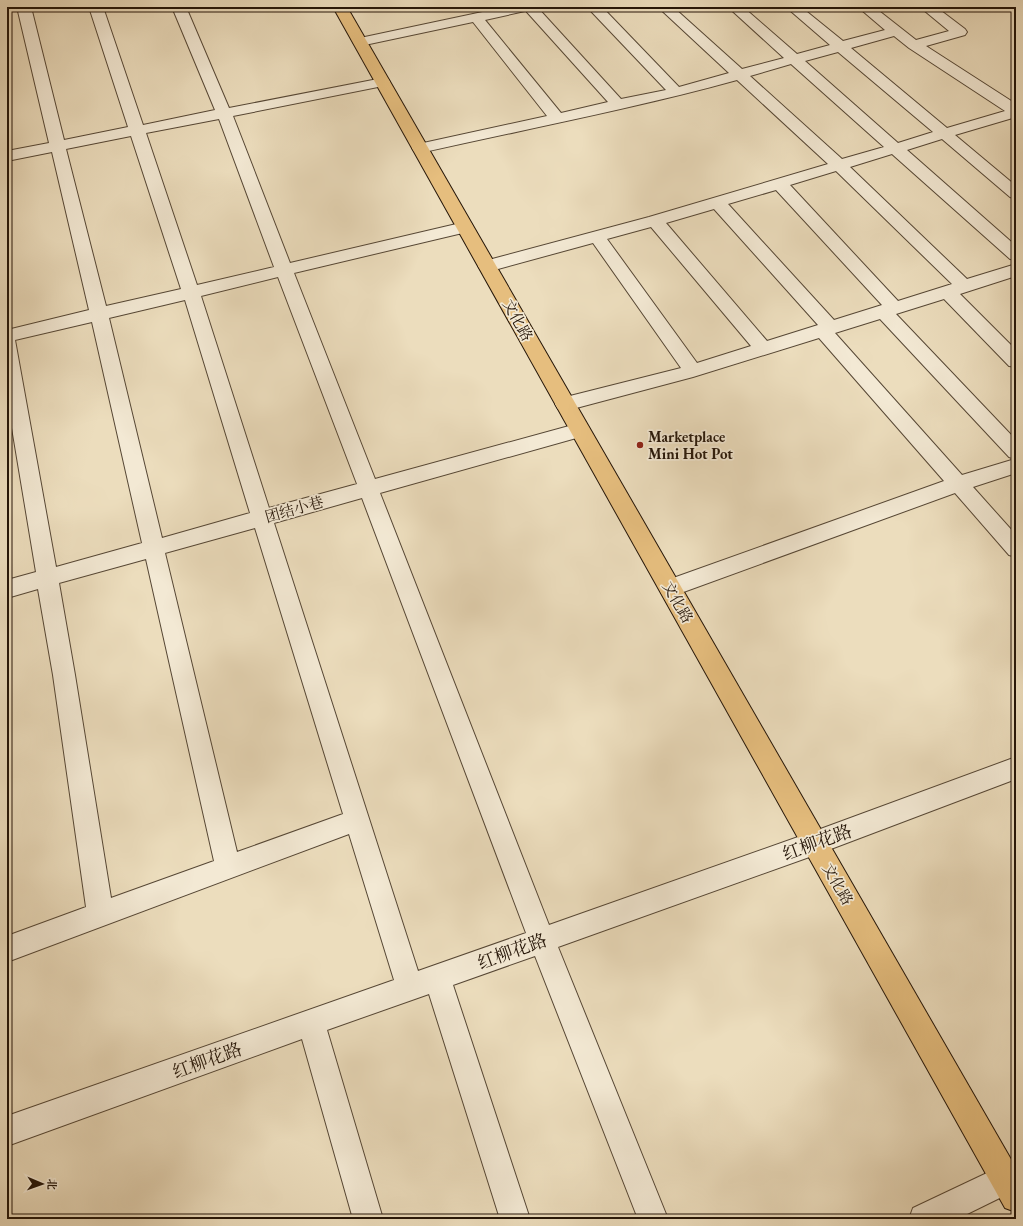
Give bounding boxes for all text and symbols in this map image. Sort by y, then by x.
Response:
street label: 文化路 [499,296,537,344]
place label: Marketplace Mini Hot Pot [648,427,733,463]
marker: Marketplace Mini Hot Pot [635,440,645,450]
street label: 团结小巷 [263,492,325,526]
street label: 文化路 [659,578,697,626]
street label: 红柳花路 [779,819,855,865]
street label: 文化路 [819,860,857,908]
street label: 红柳花路 [474,928,550,974]
street label: 红柳花路 [169,1037,245,1083]
north arrow [22,1164,62,1204]
text: 北 [45,1179,59,1190]

